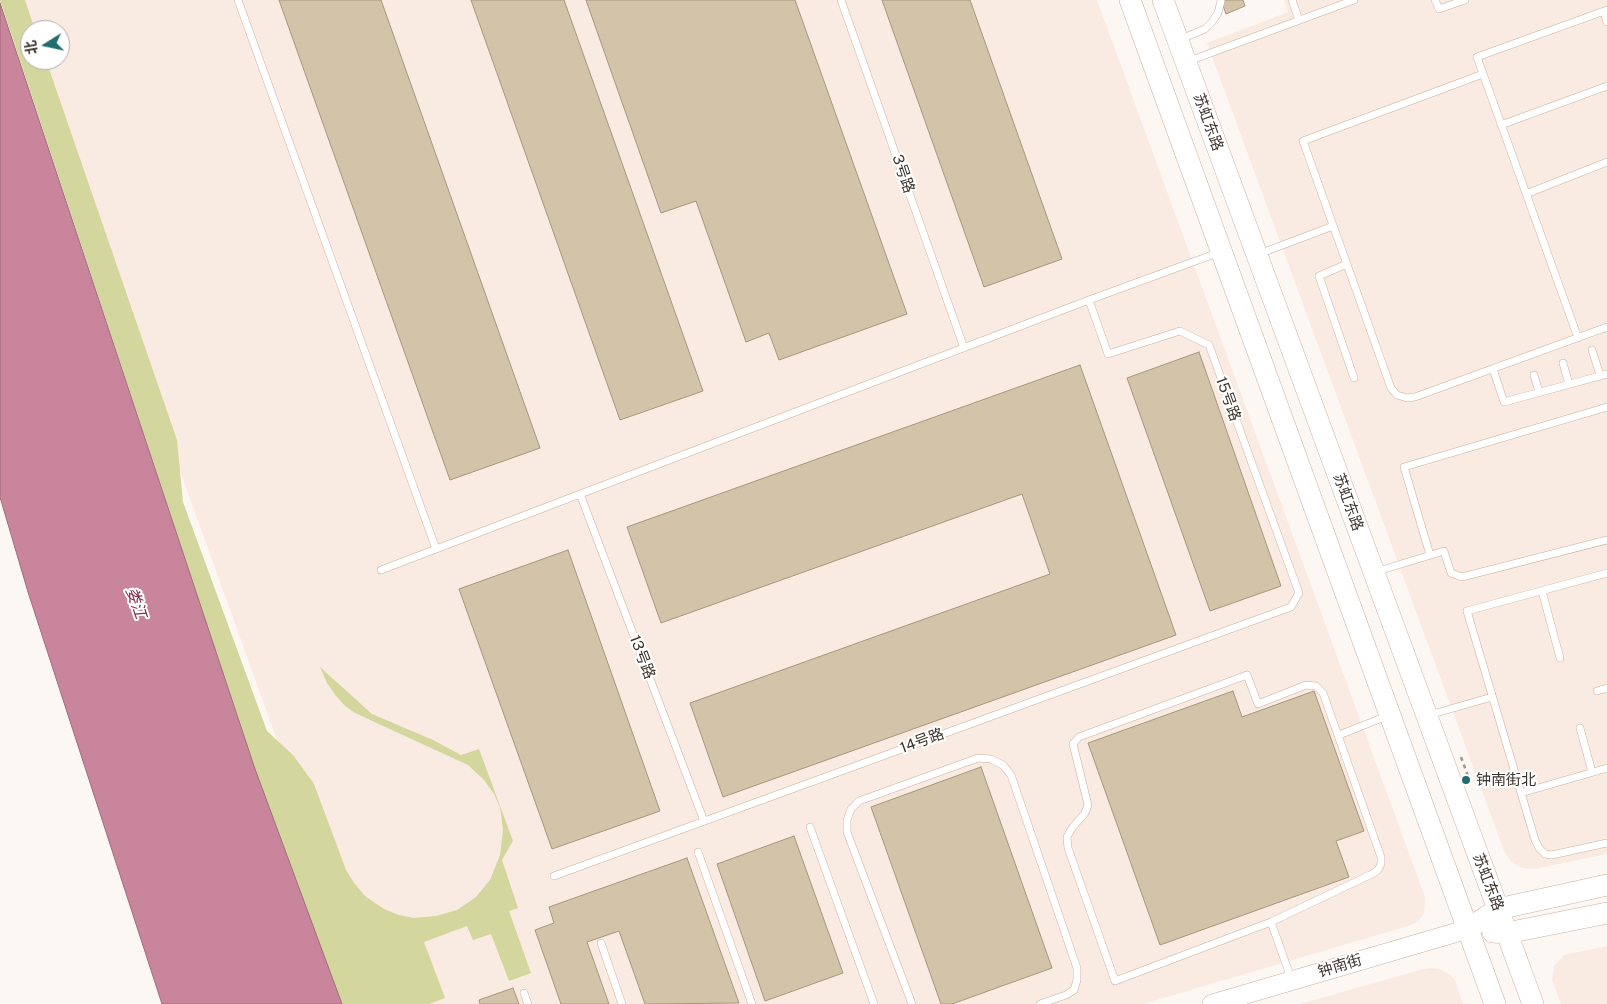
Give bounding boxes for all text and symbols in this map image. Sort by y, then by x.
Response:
north arrow [20,20,70,70]
text: 北 [22,39,40,56]
street label: 苏虹东路 [1189,91,1227,153]
street label: 3号路 [888,152,918,196]
street label: 15号路 [1212,374,1244,424]
street label: 苏虹东路 [1329,471,1367,533]
water label: 娄江 [122,585,150,621]
street label: 13号路 [625,633,659,681]
street label: 14号路 [898,725,946,757]
place label: 钟南街北 [1476,771,1536,789]
marker: 钟南街北 [1460,774,1472,786]
street label: 苏虹东路 [1469,851,1507,913]
street label: 钟南街 [1316,951,1364,981]

